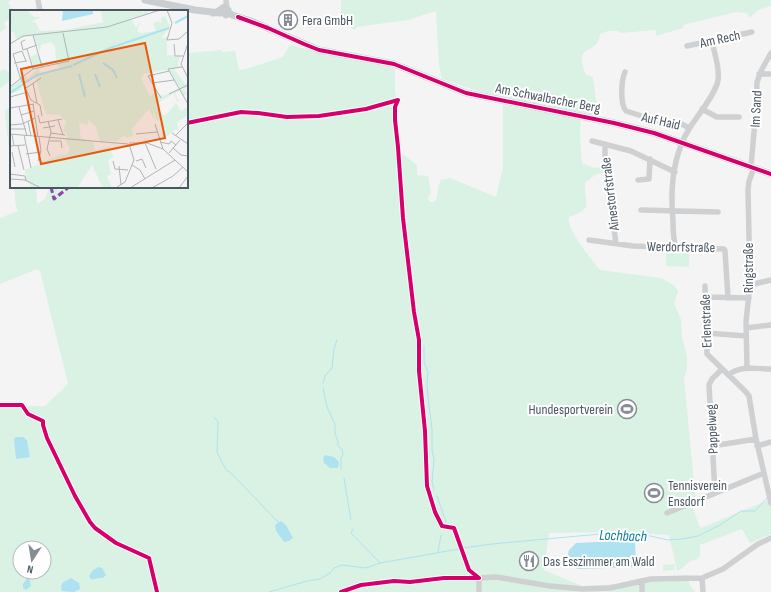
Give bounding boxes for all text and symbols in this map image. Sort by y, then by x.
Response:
building icon: Fera GmbH [277,9,299,31]
inset map [10,10,188,188]
place label: Fera GmbH [302,12,353,29]
street label: Am Rech [697,26,742,52]
street label: Am Schwalbacher Berg [493,79,602,117]
street label: Im Sand [747,90,765,128]
street label: Auf Haid [639,108,682,134]
street label: Ainestorfstraße [597,157,623,232]
street label: Werdorfstraße [647,238,715,256]
street label: Ringstraße [740,243,757,293]
street label: Erlenstraße [697,294,715,348]
sports icon: Hundesportverein [616,398,638,420]
place label: Hundesportverein [529,401,613,418]
street label: Pappelweg [702,403,722,454]
place label: Tennisverein Ensdorf [668,477,727,510]
sports icon: Tennisverein Ensdorf [643,482,665,504]
water label: Lochbach [599,526,647,546]
north arrow [12,540,52,580]
restaurant icon: Das Esszimmer am Wald [518,550,540,572]
place label: Das Esszimmer am Wald [543,553,655,570]
text: N [26,562,34,576]

